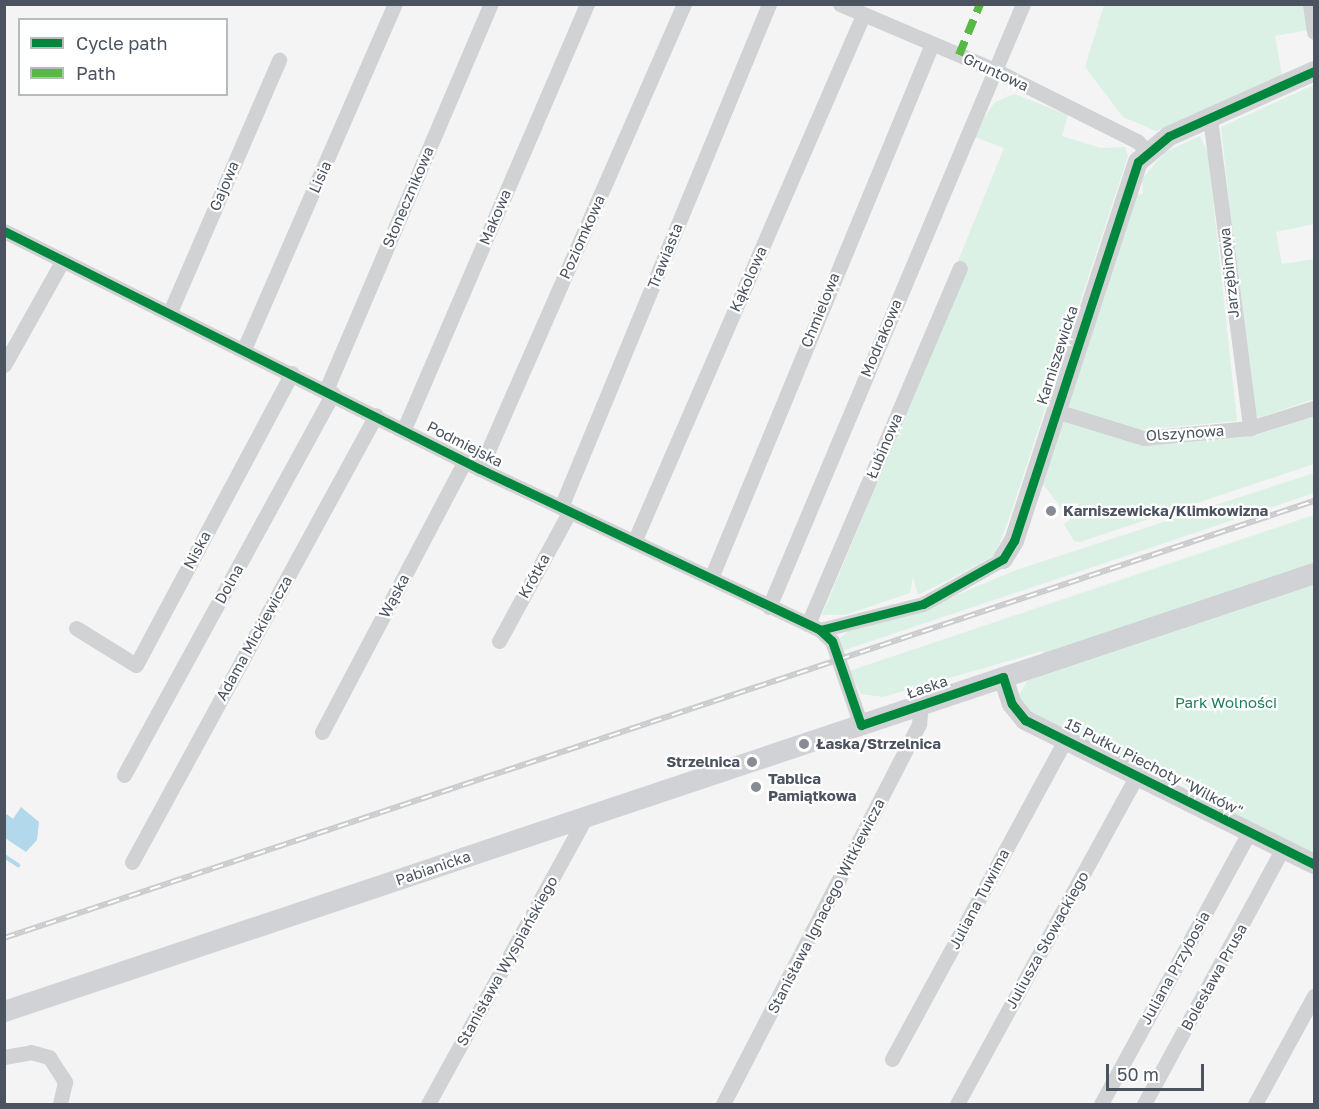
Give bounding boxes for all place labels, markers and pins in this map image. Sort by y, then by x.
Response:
place label: Karniszewicka/Klimkowizna [1063,502,1268,520]
marker: Karniszewicka/Klimkowizna [1044,504,1058,518]
place label: Łaska/Strzelnica [816,735,941,753]
marker: Łaska/Strzelnica [797,737,811,751]
place label: Strzelnica [666,753,740,771]
marker: Strzelnica [745,755,759,769]
place label: Tablica Pamiątkowa [768,769,857,804]
marker: Tablica Pamiątkowa [749,780,763,794]

